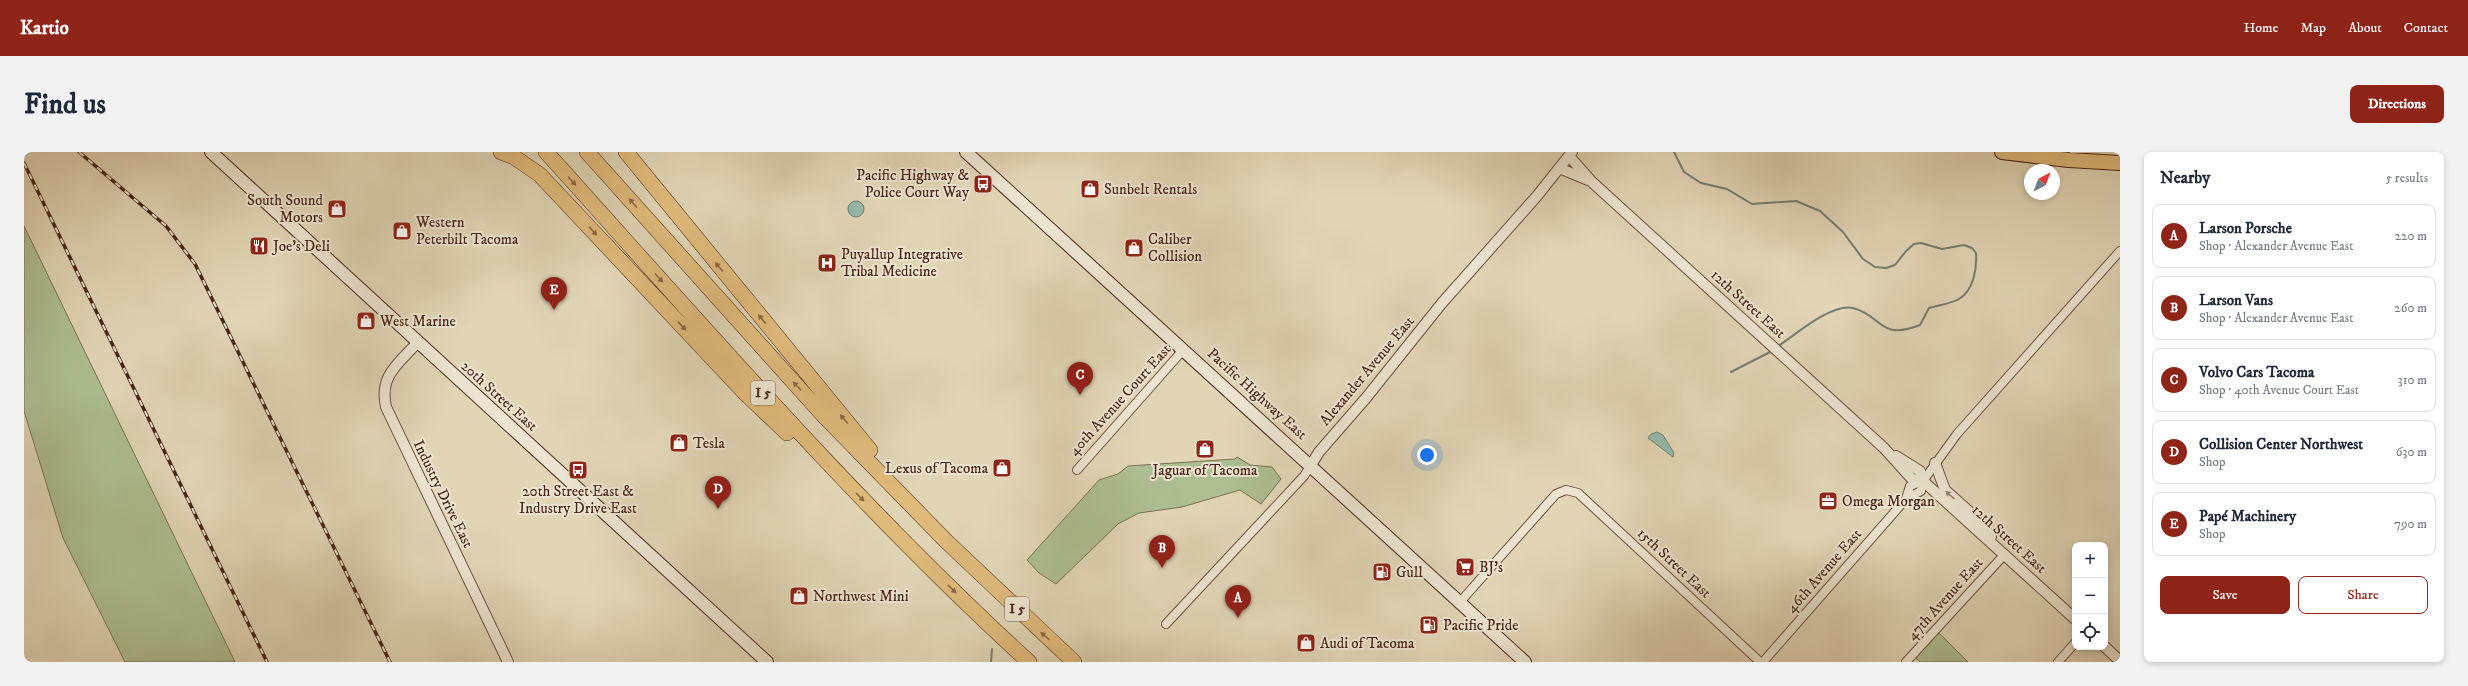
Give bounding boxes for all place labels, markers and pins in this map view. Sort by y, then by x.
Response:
place label: Pacific Highway & Police Court Way [856,166,970,202]
bus stop icon: Pacific Highway & Police Court Way [972,173,994,195]
shop icon: Sunbelt Rentals [1079,178,1101,200]
place label: Sunbelt Rentals [1104,180,1197,199]
place label: South Sound Motors [247,191,324,227]
shop icon: South Sound Motors [326,198,348,220]
place label: Western Peterbilt Tacoma [415,213,519,249]
shop icon: Western Peterbilt Tacoma [391,220,413,242]
place label: Caliber Collision [1148,230,1202,266]
restaurant icon: Joe's Deli [248,235,270,257]
place label: Joe's Deli [271,237,330,256]
shop icon: Caliber Collision [1123,237,1145,259]
place label: Puyallup Integrative Tribal Medicine [841,245,963,281]
hospital icon: Puyallup Integrative Tribal Medicine [816,252,838,274]
pin: E [541,277,567,310]
shop icon: West Marine [355,310,377,332]
place label: West Marine [379,312,456,331]
pin: C [1067,362,1093,395]
shop icon: Tesla [668,432,690,454]
place label: Tesla [693,434,726,453]
shop icon: Jaguar of Tacoma [1194,438,1216,460]
shop icon: Lexus of Tacoma [991,457,1013,479]
bus stop icon: 20th Street East & Industry Drive East [567,459,589,481]
place label: Lexus of Tacoma [885,459,989,478]
place label: Jaguar of Tacoma [1151,461,1258,480]
pin: D [705,476,731,509]
place label: 20th Street East & Industry Drive East [519,482,637,518]
office icon: Omega Morgan [1817,490,1839,512]
place label: Omega Morgan [1842,492,1935,511]
pin: B [1149,535,1175,568]
supermarket icon: BJ's [1454,556,1476,578]
place label: BJ's [1479,558,1503,577]
fuel station icon: Gull [1371,561,1393,583]
place label: Gull [1396,563,1423,582]
shop icon: Northwest Mini [788,585,810,607]
pin: A [1225,585,1251,618]
place label: Northwest Mini [813,587,909,606]
fuel station icon: Pacific Pride [1418,614,1440,636]
place label: Pacific Pride [1443,616,1518,635]
shop icon: Audi of Tacoma [1295,632,1317,654]
place label: Audi of Tacoma [1320,634,1415,653]

